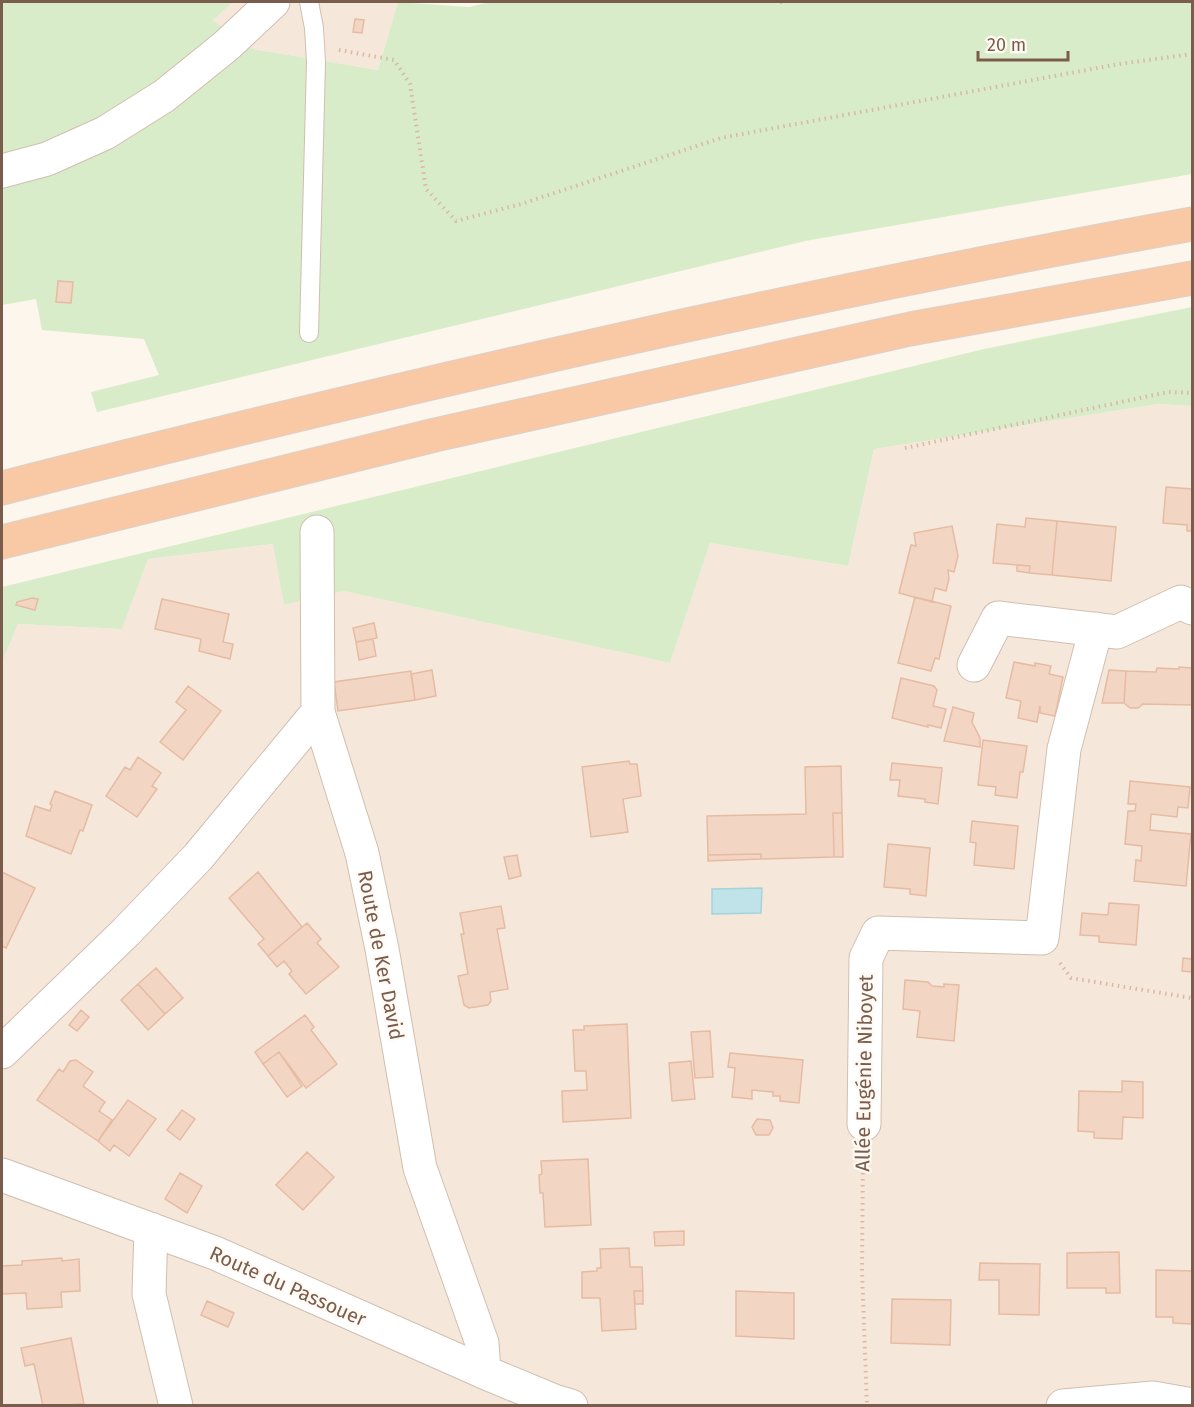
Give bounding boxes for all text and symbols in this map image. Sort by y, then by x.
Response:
scale bar [978,24,1068,62]
text: 20 m [987,34,1026,56]
street label: Route de Ker David [353,868,409,1042]
street label: Allée Eugénie Niboyet [850,973,878,1172]
street label: Route du Passouer [206,1241,370,1331]

